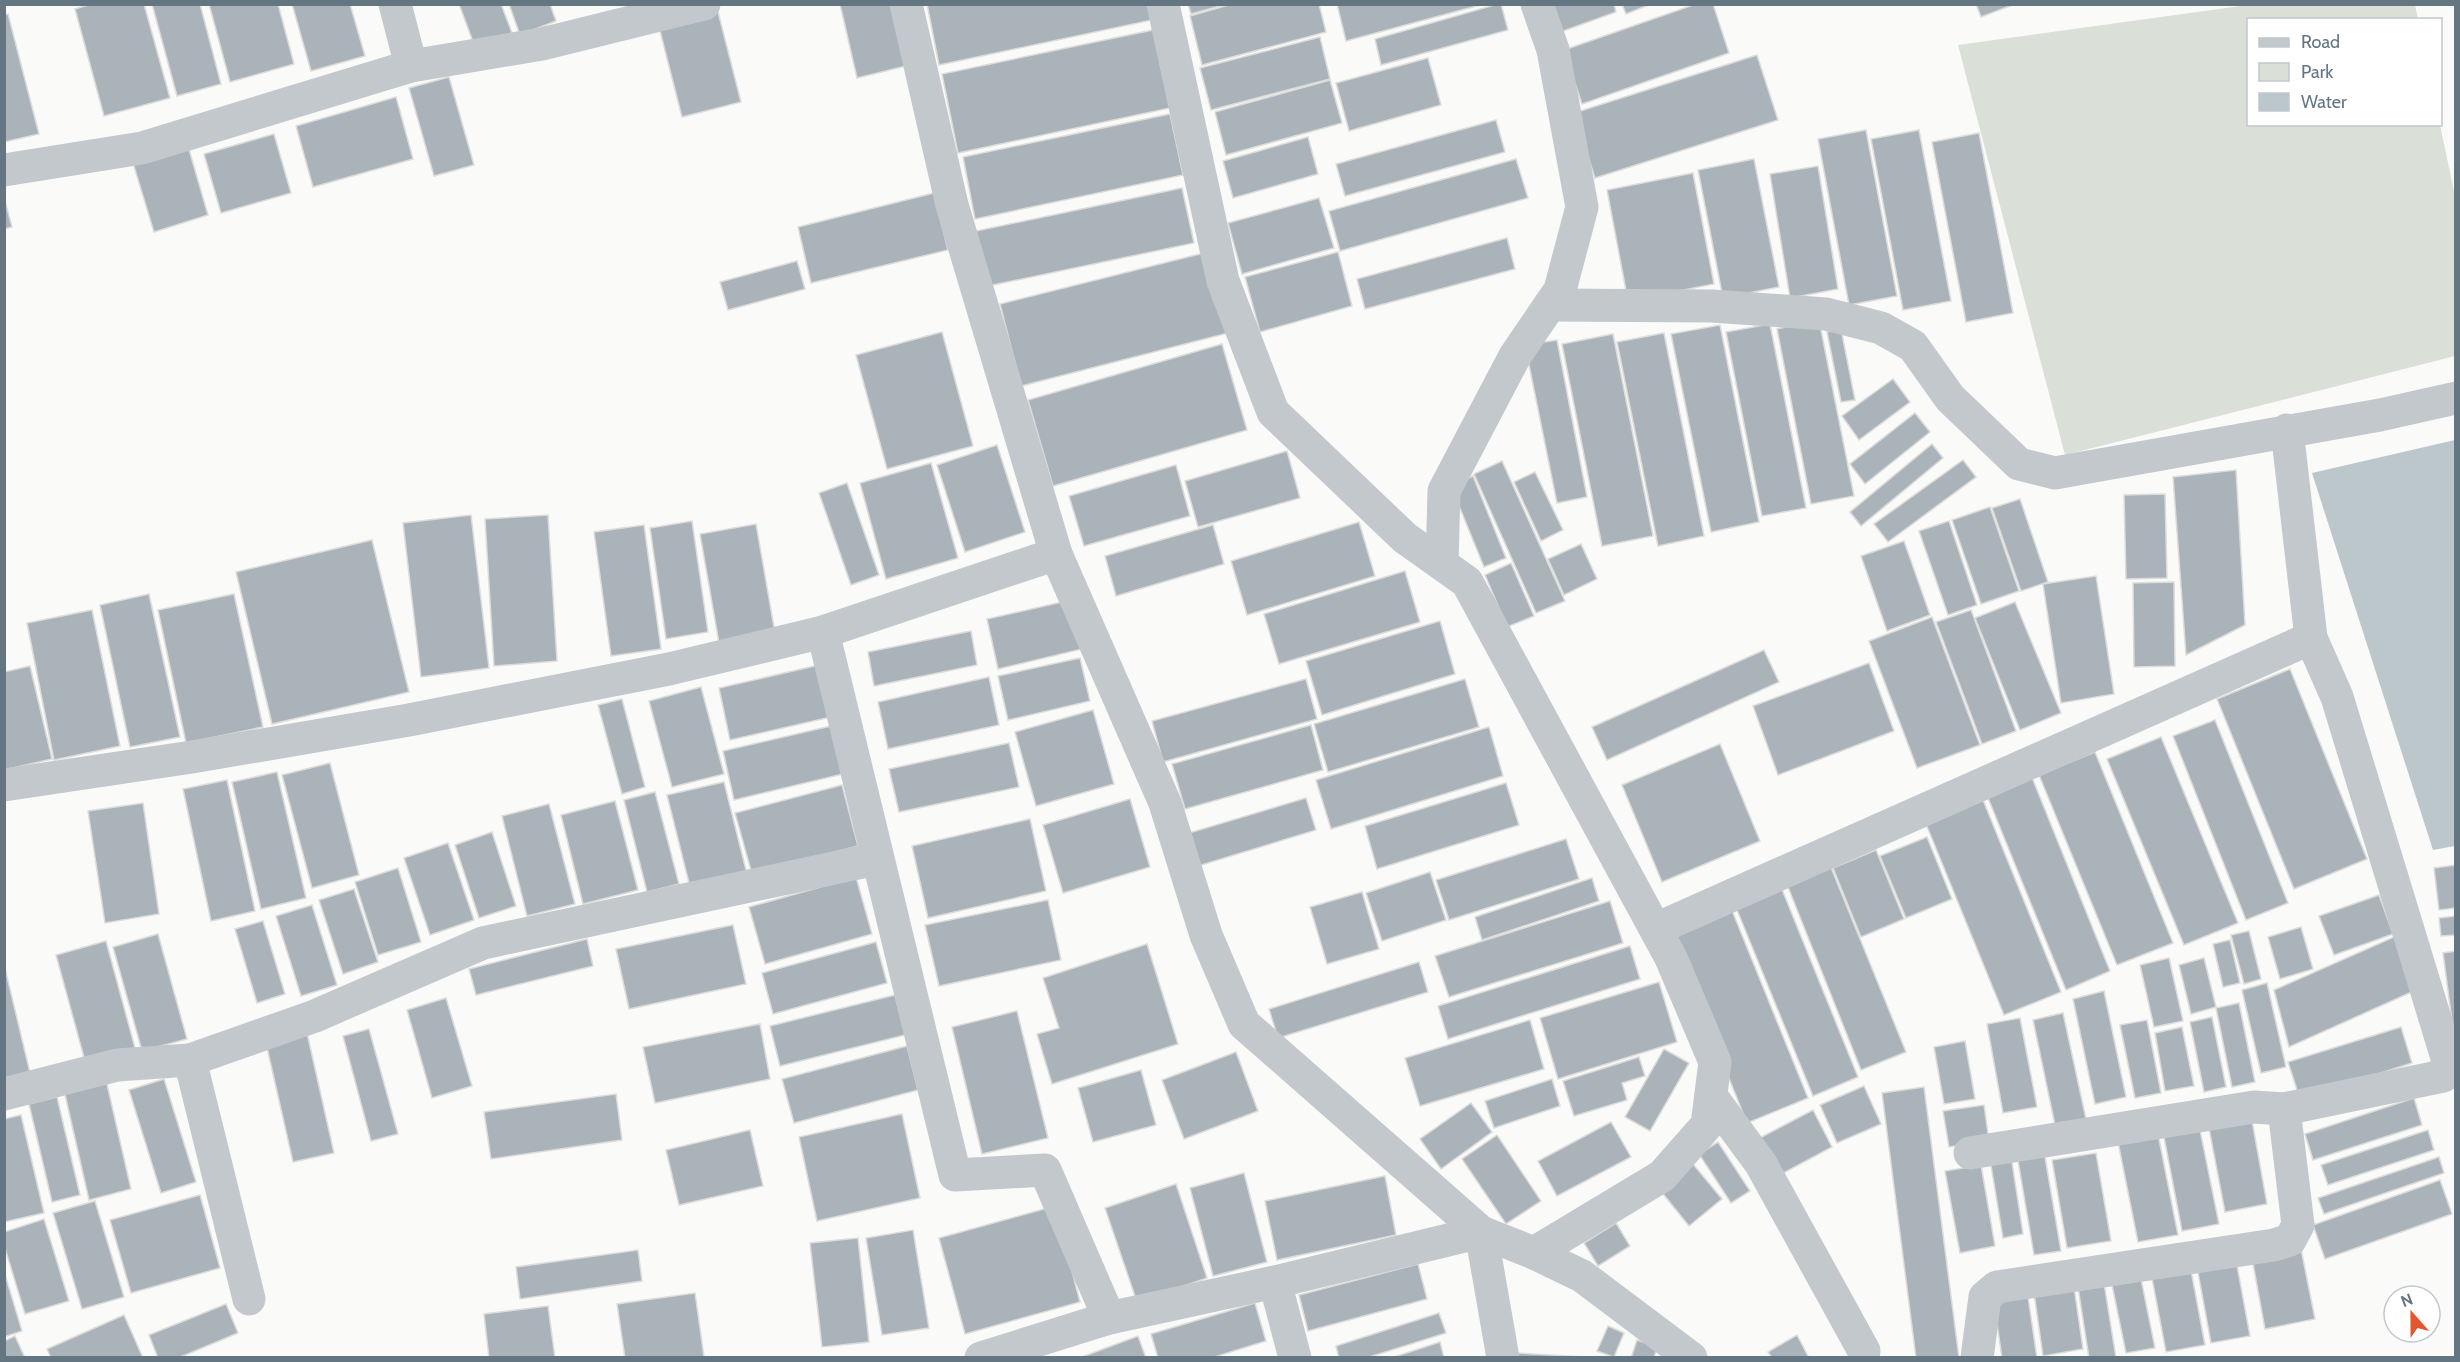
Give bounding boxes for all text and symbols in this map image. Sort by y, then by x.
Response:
legend [2247,18,2442,126]
text: Road [2301,31,2340,53]
text: Park [2301,61,2334,83]
text: Water [2301,91,2347,113]
north arrow [2382,1284,2442,1344]
text: N [2398,1290,2415,1311]

